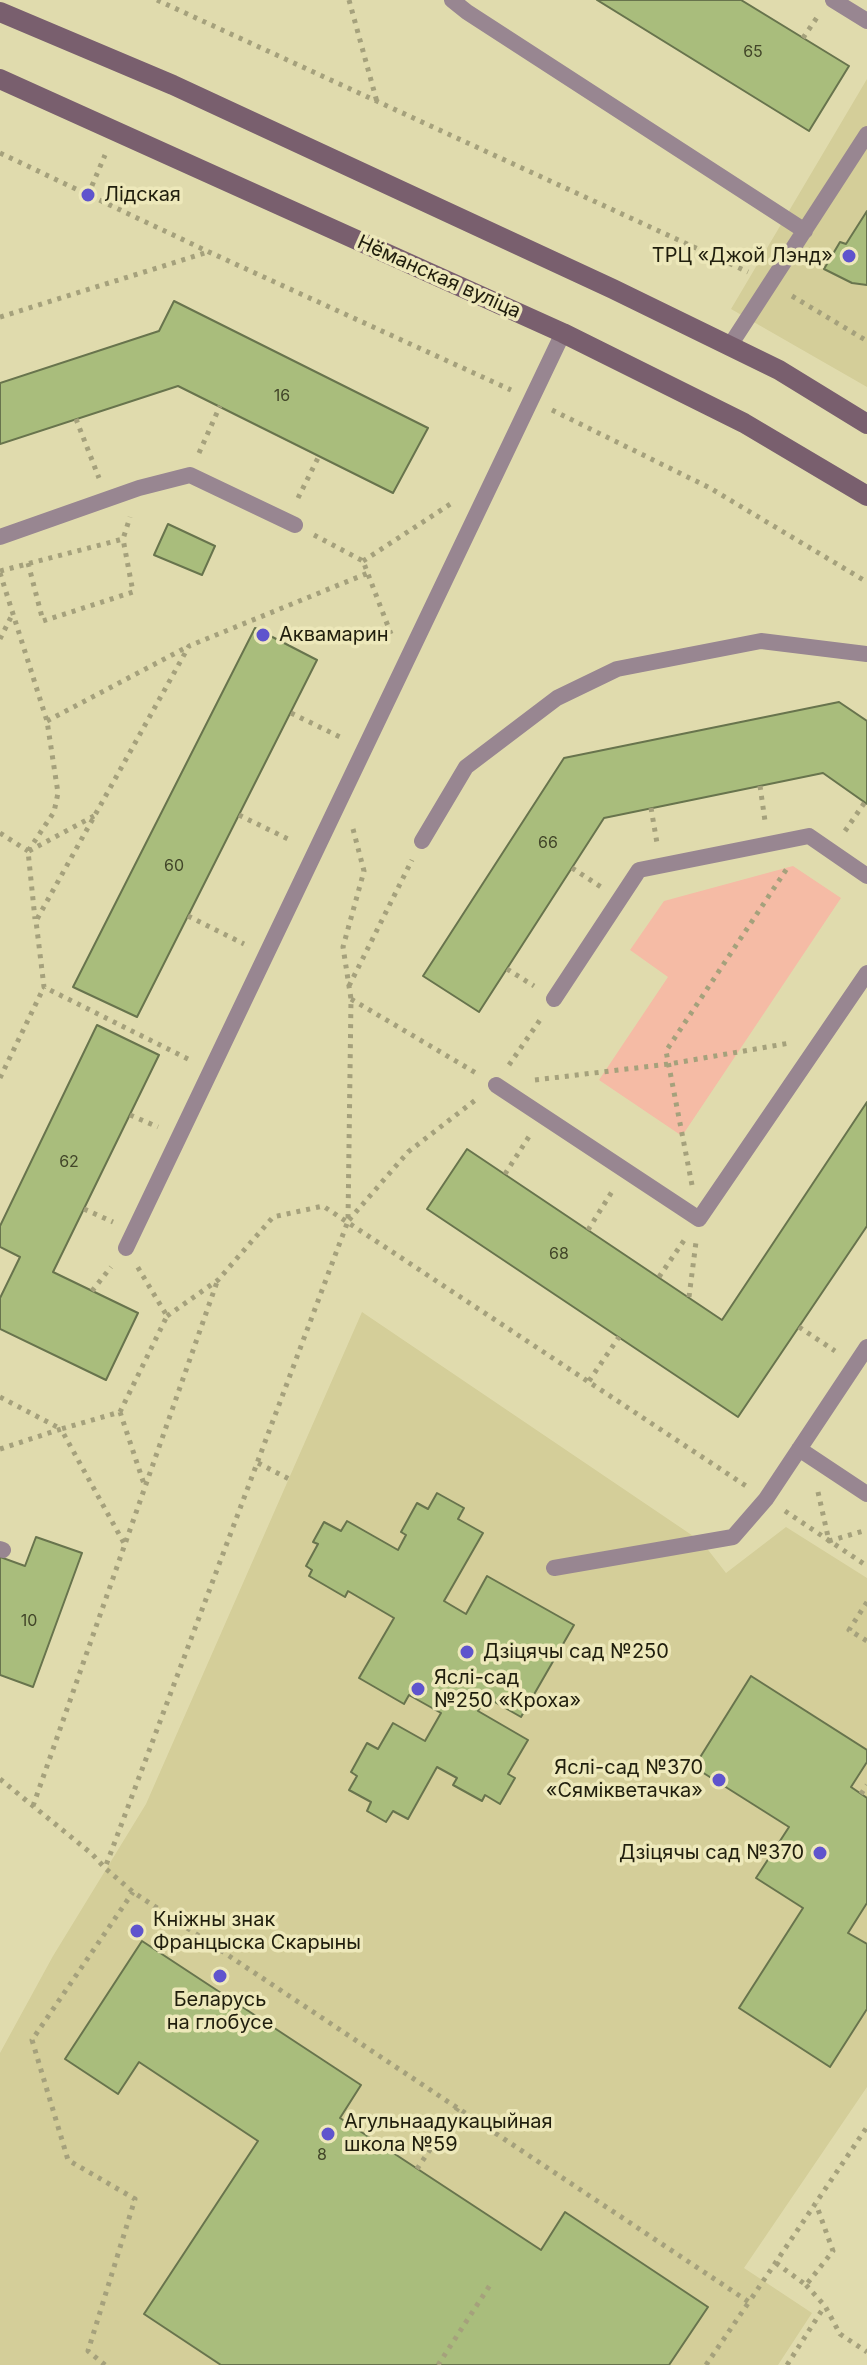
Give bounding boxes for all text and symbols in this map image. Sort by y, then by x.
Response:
house number: 65 [743,42,763,62]
place label: Лідская [104,183,181,207]
marker: Лідская [79,186,97,204]
street label: Нёманская вуліца [354,230,524,324]
place label: ТРЦ «Джой Лэнд» [652,244,833,268]
marker: ТРЦ «Джой Лэнд» [840,247,858,265]
house number: 16 [274,386,290,406]
place label: Аквамарин [279,623,389,647]
marker: Аквамарин [254,626,272,644]
house number: 66 [538,833,558,853]
house number: 60 [164,856,184,876]
house number: 62 [59,1152,79,1172]
house number: 68 [549,1244,569,1264]
house number: 10 [21,1611,37,1631]
place label: Дзіцячы сад №250 [483,1640,669,1664]
marker: Дзіцячы сад №250 [458,1643,476,1661]
place label: Яслі-сад №250 «Кроха» [434,1666,581,1713]
marker: Яслі-сад №250 «Кроха» [409,1680,427,1698]
place label: Яслі-сад №370 «Сямікветачка» [546,1756,703,1803]
marker: Яслі-сад №370 «Сямікветачка» [710,1771,728,1789]
place label: Дзіцячы сад №370 [619,1841,804,1865]
marker: Дзіцячы сад №370 [811,1844,829,1862]
place label: Кніжны знак Францыска Скарыны [153,1908,361,1955]
marker: Кніжны знак Францыска Скарыны [128,1922,146,1940]
marker: Беларусь на глобусе [211,1967,229,1985]
place label: Беларусь на глобусе [167,1988,273,2035]
place label: Агульнаадукацыйная школа №59 [344,2110,553,2157]
marker: Агульнаадукацыйная школа №59 [319,2125,337,2143]
house number: 8 [317,2145,327,2165]

